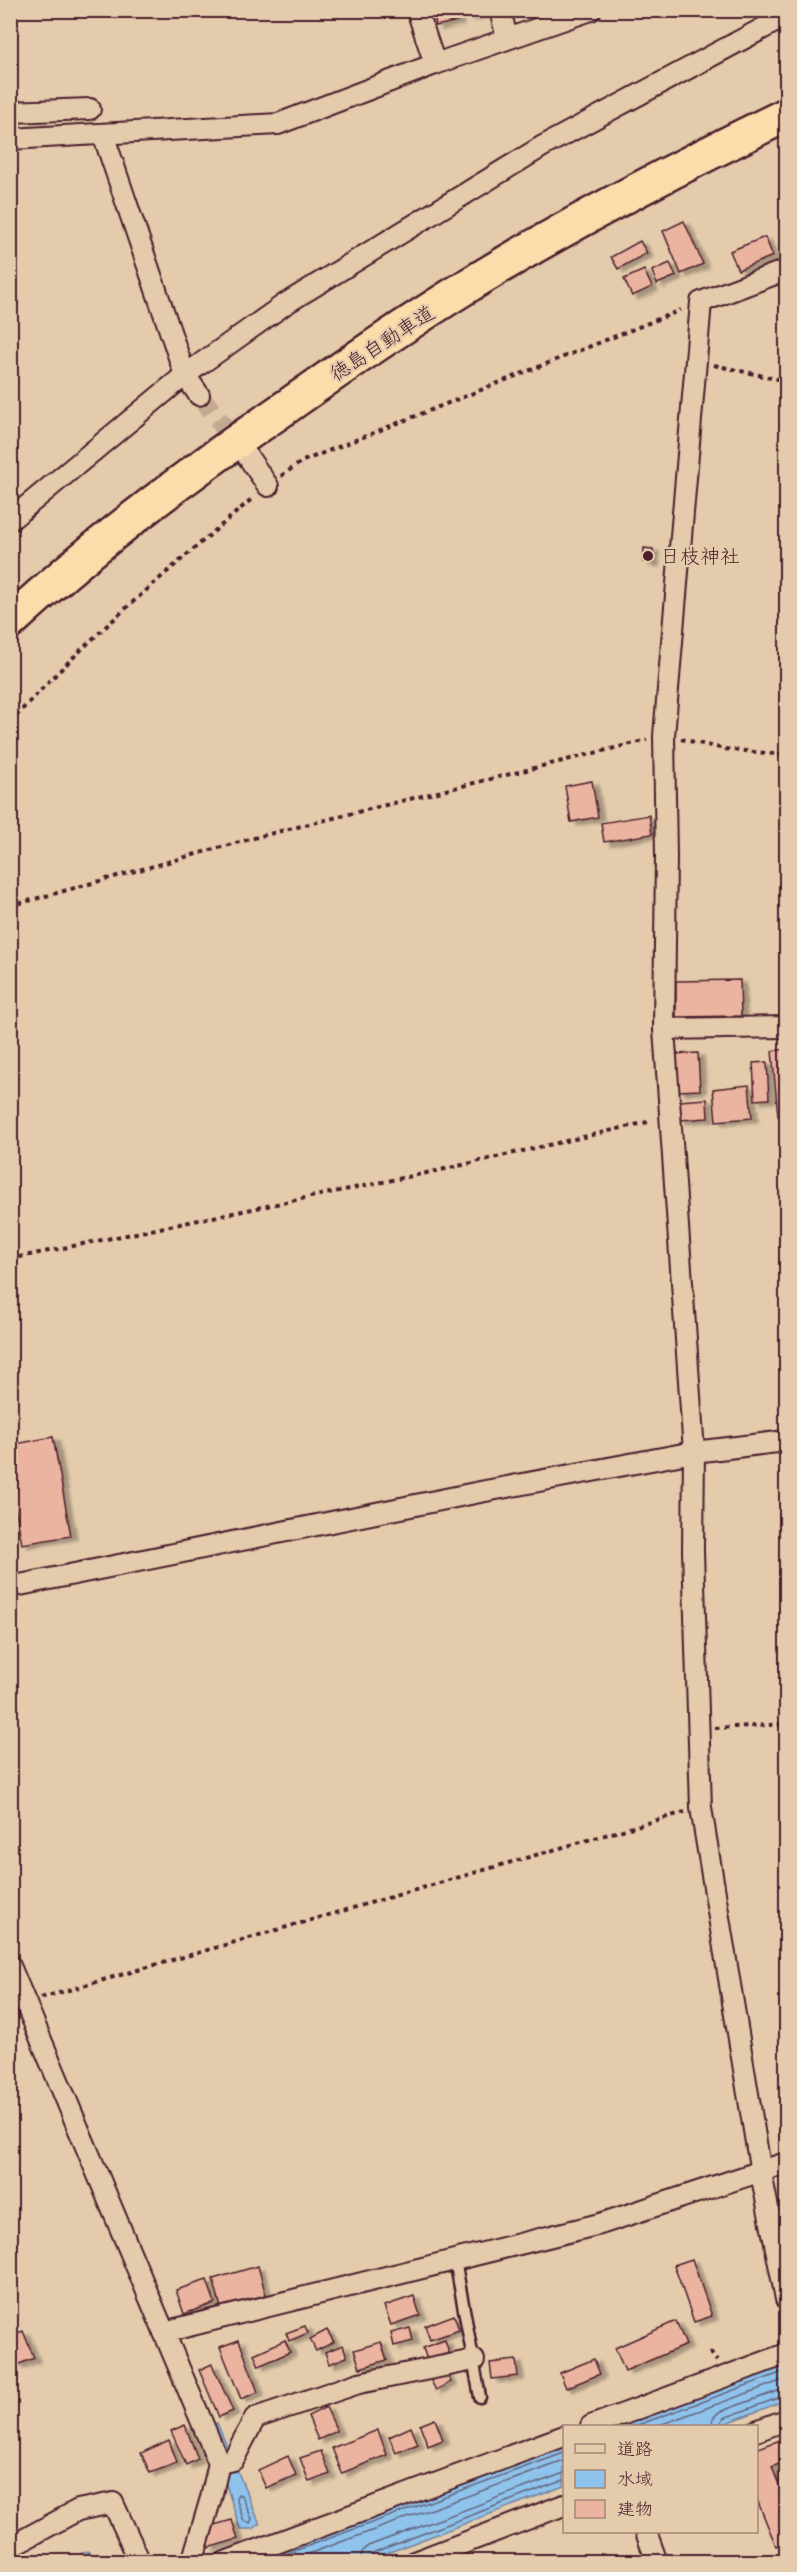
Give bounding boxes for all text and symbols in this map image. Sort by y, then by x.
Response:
street label: 徳島自動車道 [324,299,439,386]
place label: 日枝神社 [660,542,740,568]
marker: 日枝神社 [641,549,655,563]
legend [563,2425,758,2533]
text: 道路 [617,2436,653,2460]
text: 水域 [617,2466,653,2490]
text: 建物 [617,2496,653,2520]

